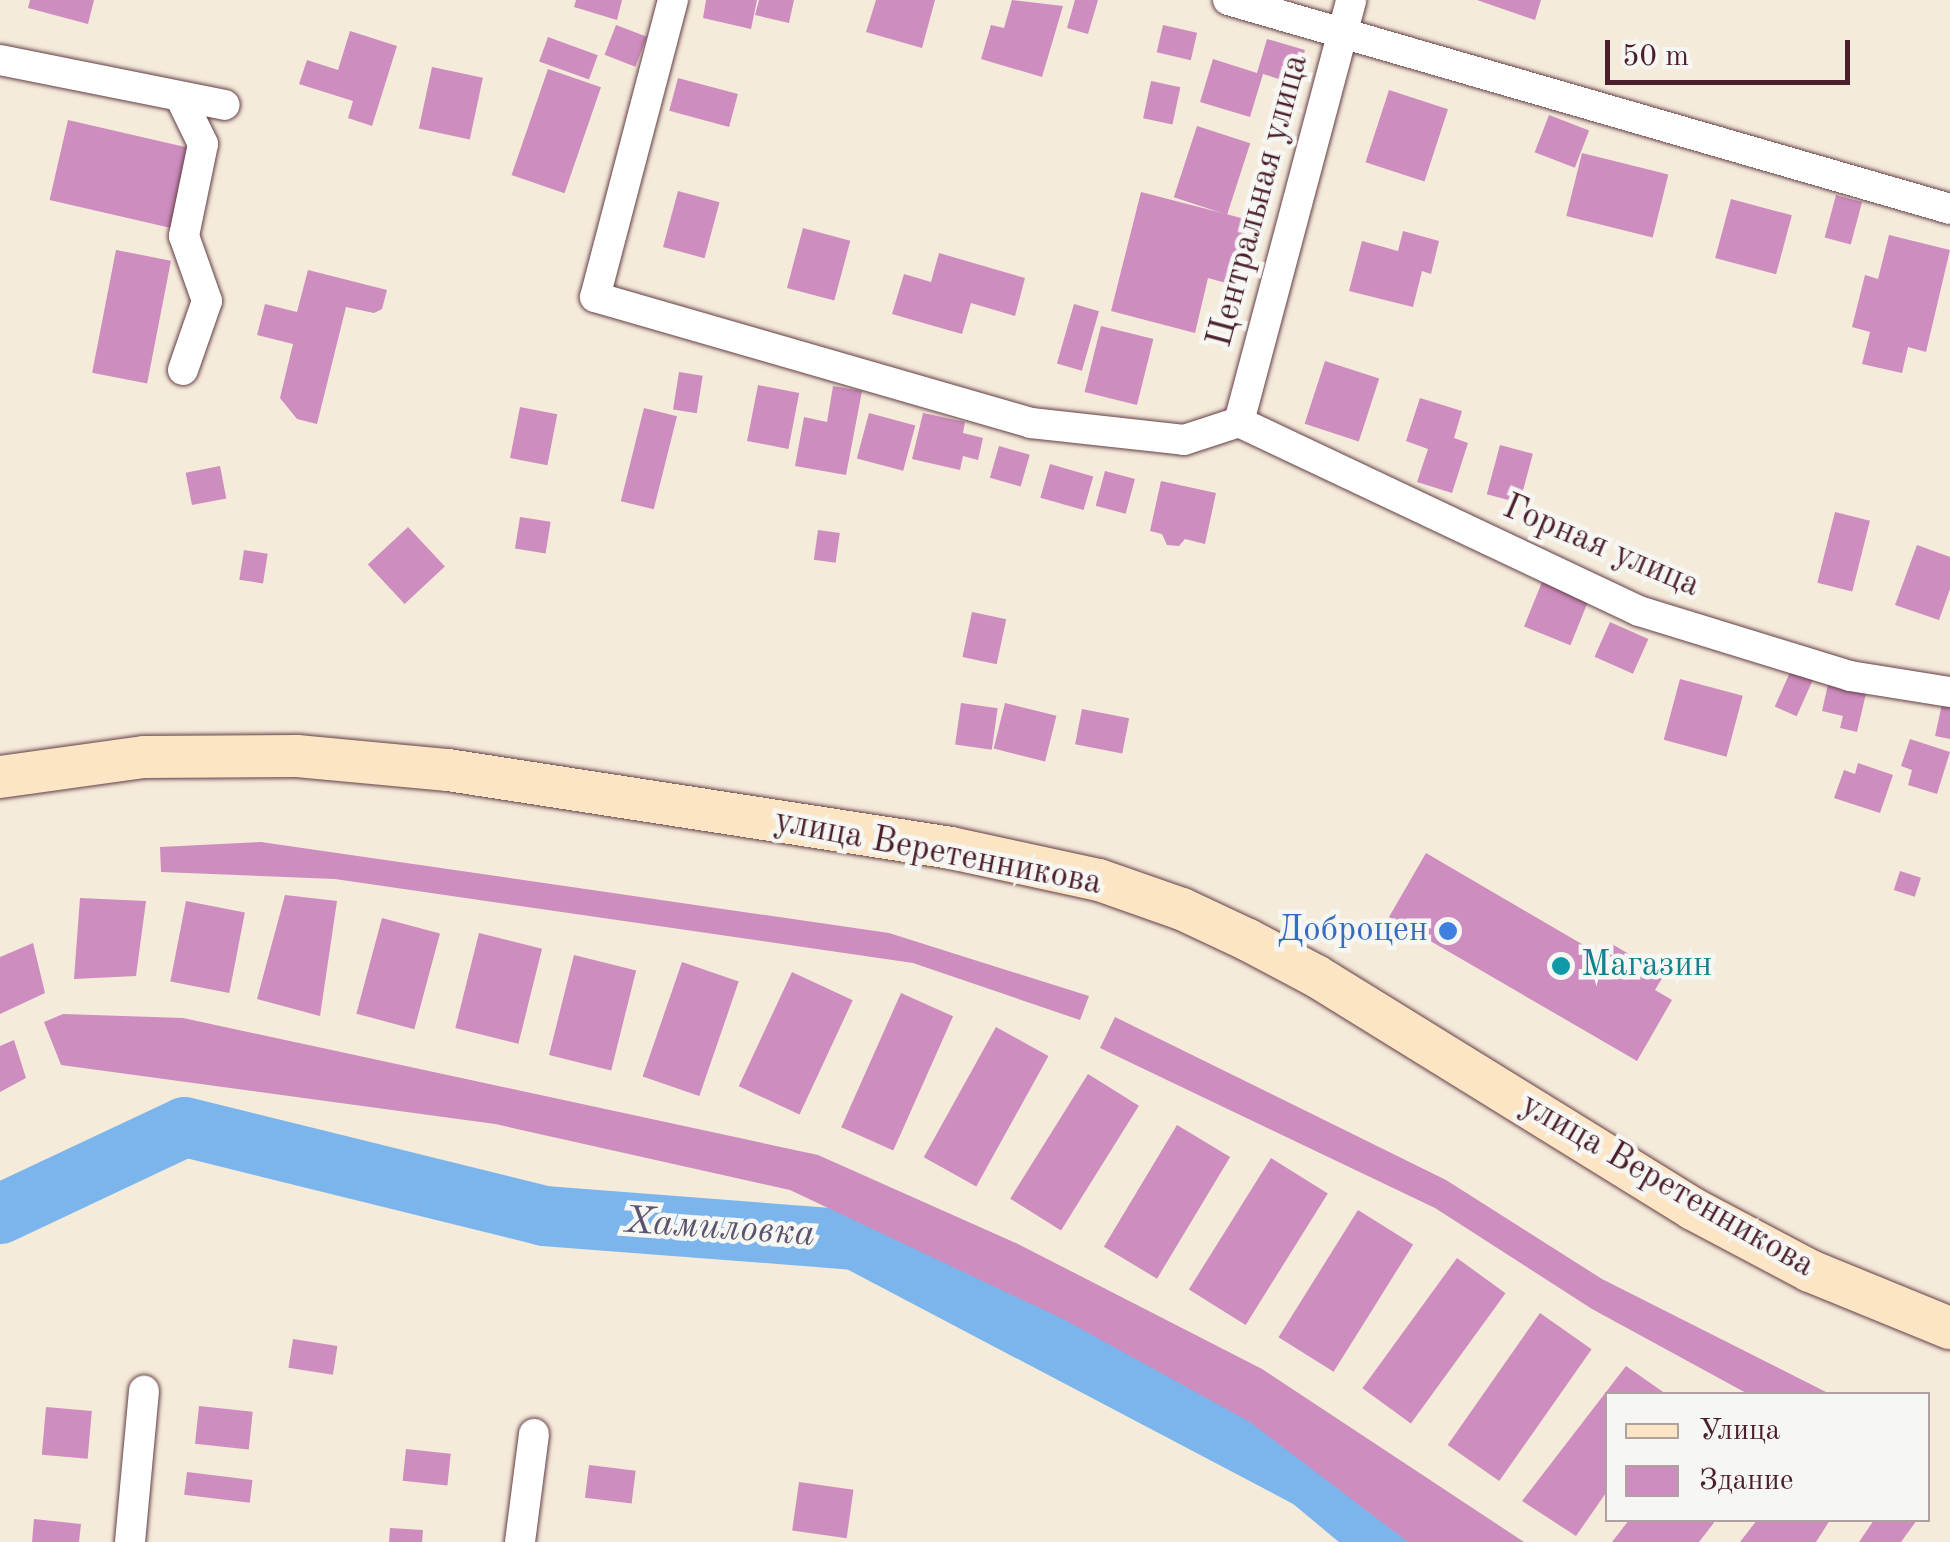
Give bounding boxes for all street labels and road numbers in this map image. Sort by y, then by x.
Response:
street label: Центральная улица [1200,50,1318,352]
street label: Горная улица [1496,487,1706,607]
street label: улица Веретенникова [771,801,1105,905]
street label: улица Веретенникова [1512,1085,1822,1287]

